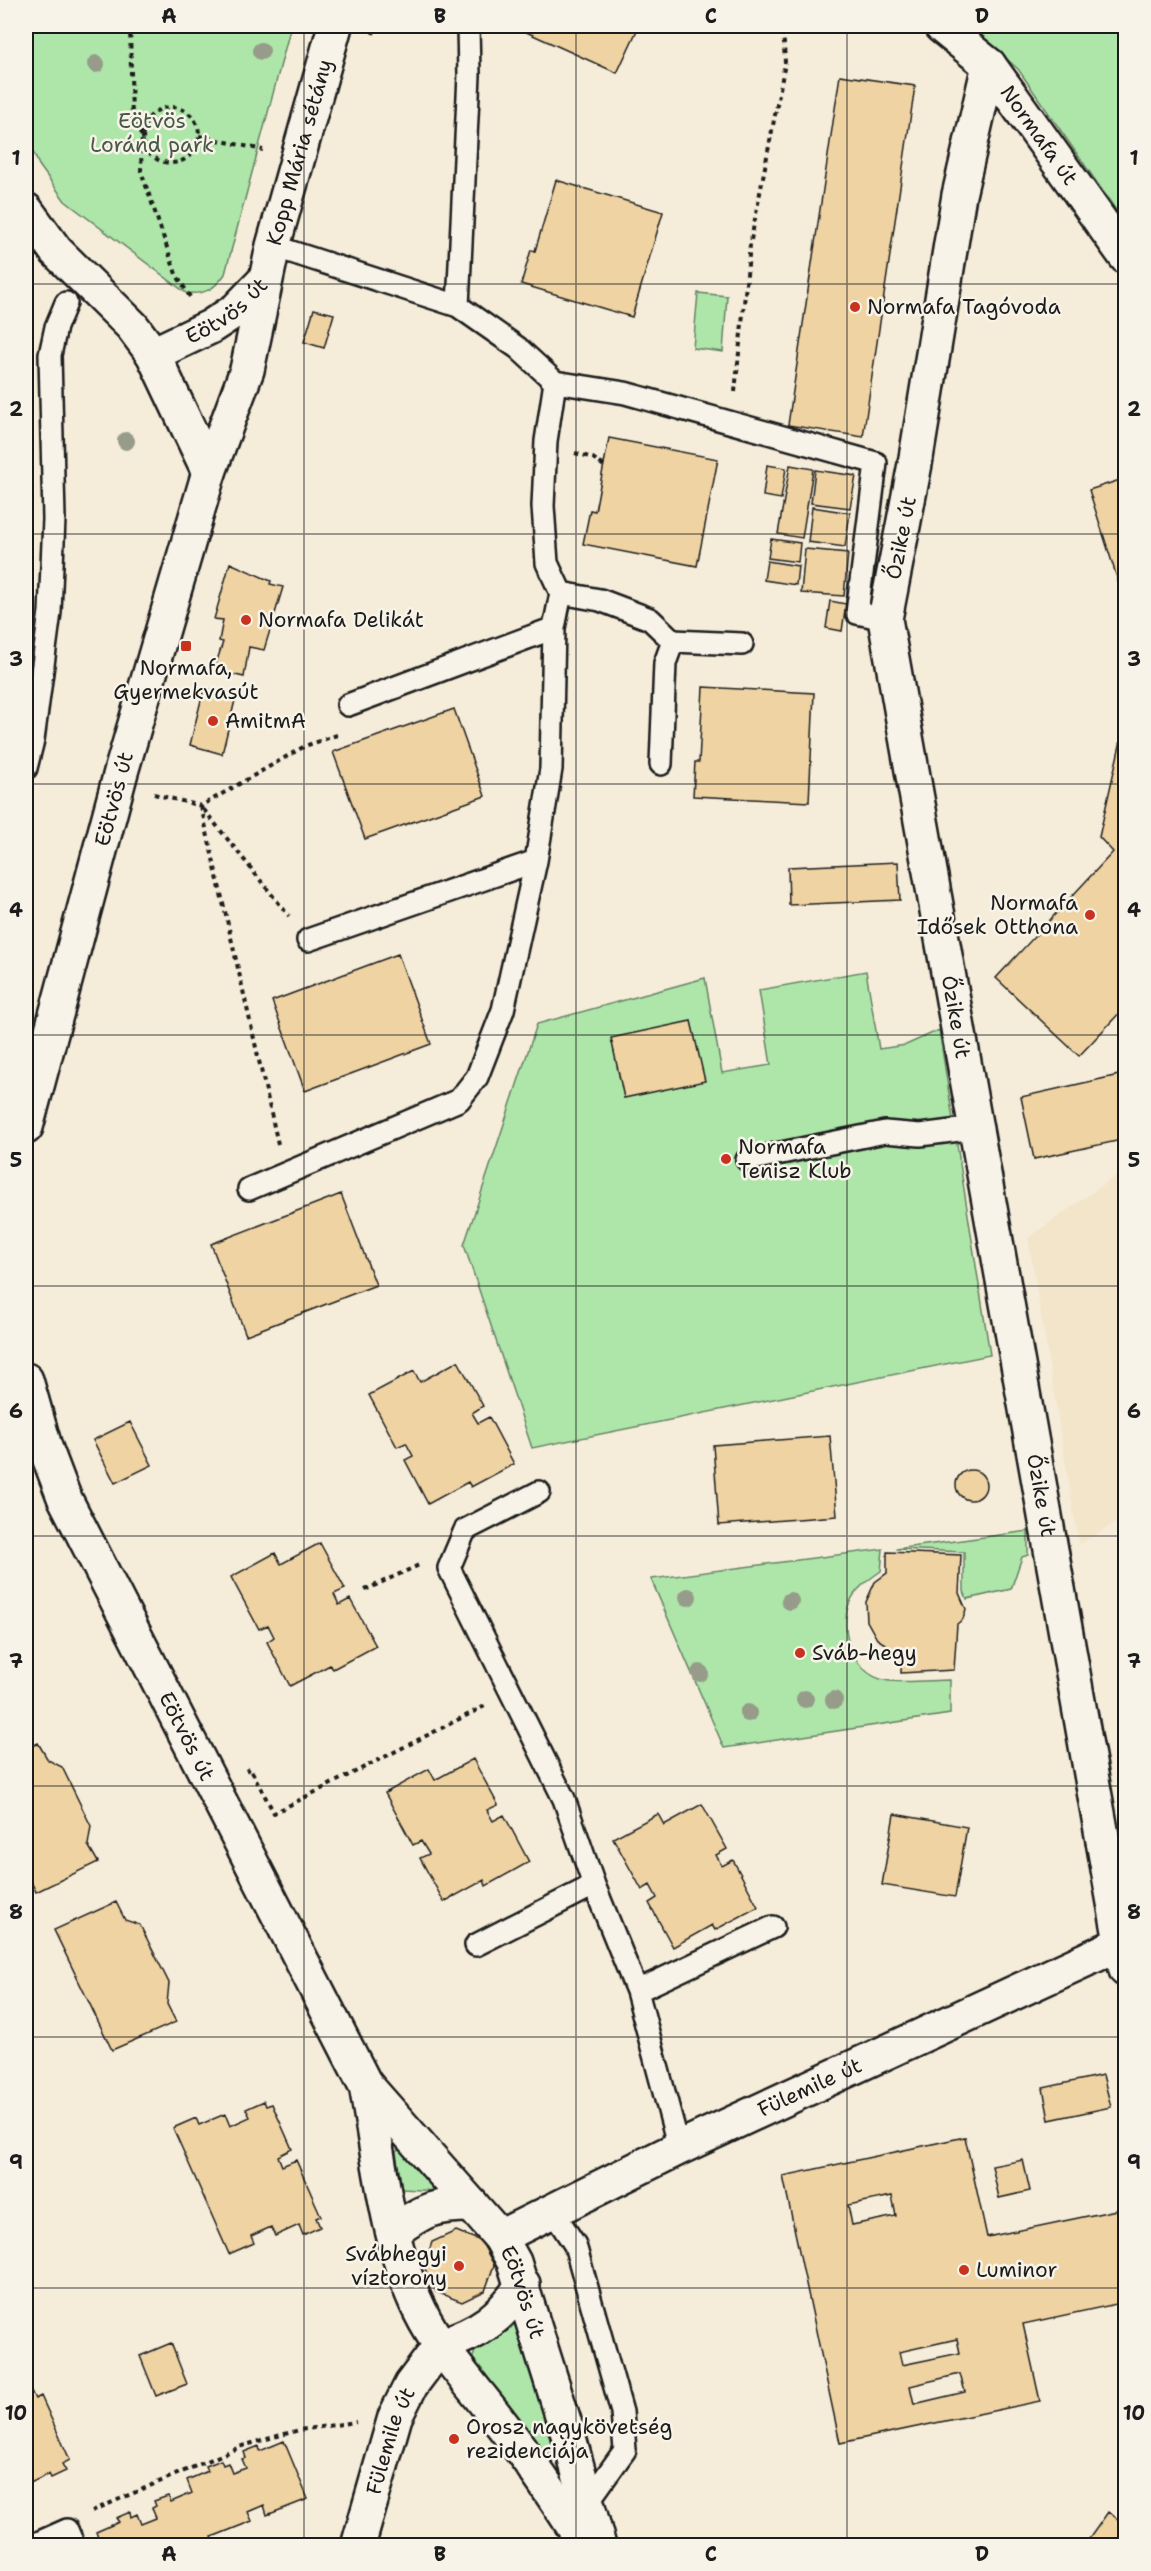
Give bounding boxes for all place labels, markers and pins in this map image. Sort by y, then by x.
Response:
place label: Normafa Tagóvoda [867,293,1061,321]
marker: Normafa Tagóvoda [848,300,862,314]
place label: Normafa Delikát [258,606,424,634]
marker: Normafa Delikát [239,613,253,627]
marker: Normafa, Gyermekvasút [179,639,193,653]
place label: Normafa, Gyermekvasút [113,654,259,706]
place label: AmitmA [225,707,306,735]
marker: AmitmA [206,714,220,728]
place label: Normafa Idősek Otthona [917,889,1078,941]
marker: Normafa Idősek Otthona [1083,908,1097,922]
place label: Normafa Tenisz Klub [738,1133,852,1185]
marker: Normafa Tenisz Klub [719,1152,733,1166]
place label: Sváb-hegy [812,1639,917,1667]
marker: Sváb-hegy [793,1646,807,1660]
place label: Svábhegyi víztorony [345,2240,447,2292]
place label: Luminor [976,2256,1058,2284]
marker: Svábhegyi víztorony [452,2259,466,2273]
marker: Luminor [957,2263,971,2277]
place label: Orosz nagykövetség rezidenciája [466,2413,672,2465]
marker: Orosz nagykövetség rezidenciája [447,2432,461,2446]

